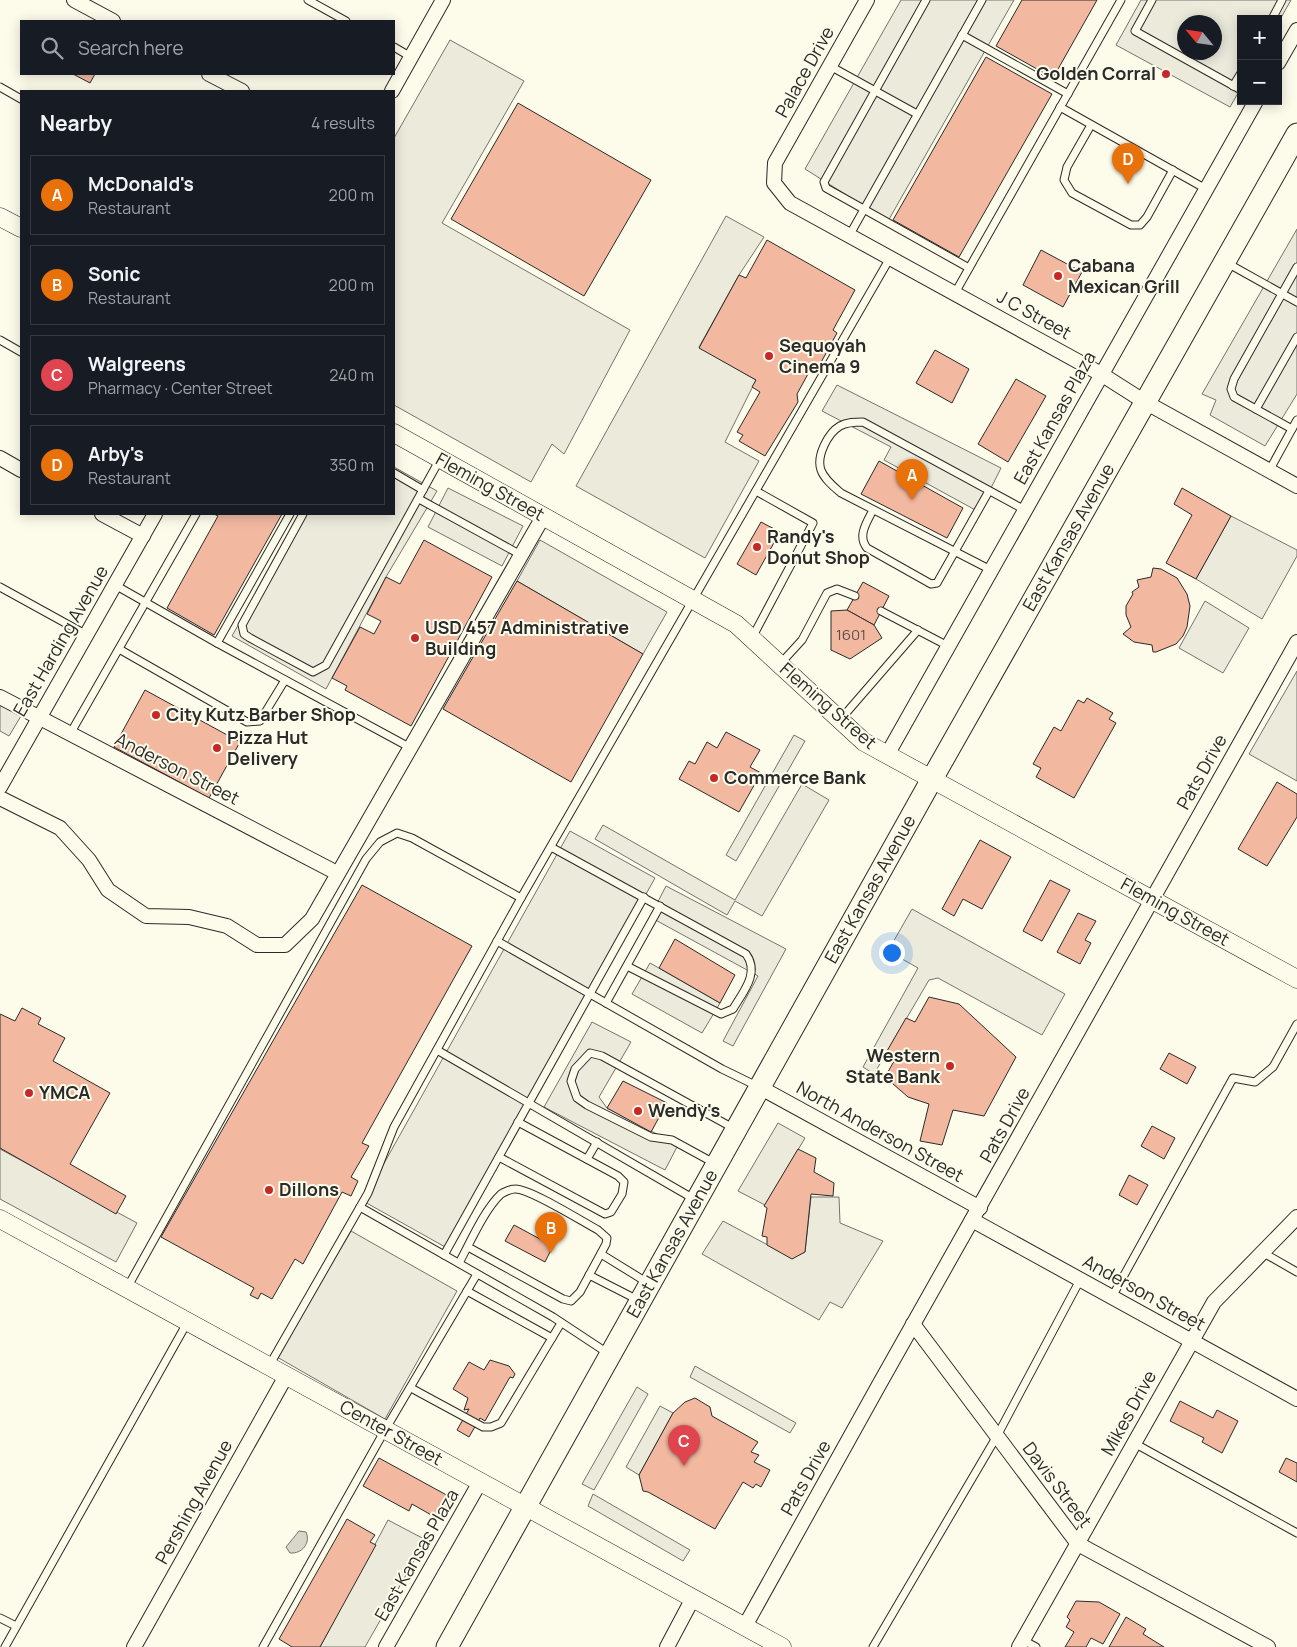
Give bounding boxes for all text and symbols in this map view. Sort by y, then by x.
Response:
north arrow [1177,15,1222,60]
map controls [1237,15,1282,105]
button: + [1237,15,1282,60]
search box [20,20,395,75]
street label: Palace Drive [769,22,839,121]
icon: search [38,34,66,62]
text: Search here [78,35,184,61]
button: − [1237,60,1282,105]
place label: Golden Corral [1036,61,1156,85]
marker: Golden Corral [1160,68,1172,80]
text: Nearby [40,109,112,137]
text: 4 results [311,112,375,134]
pin: D [1112,143,1144,184]
text: McDonald's [88,171,194,197]
text: A [52,184,62,206]
text: 200 m [329,184,374,206]
text: Restaurant [88,197,171,219]
place label: Cabana Mexican Grill [1068,253,1180,298]
text: Sonic [88,261,140,287]
marker: Cabana Mexican Grill [1052,270,1064,282]
text: B [52,274,62,296]
text: 200 m [329,274,374,296]
street label: J C Street [993,284,1076,344]
text: Restaurant [88,287,171,309]
place label: Sequoyah Cinema 9 [779,333,866,378]
street label: East Kansas Plaza [1008,347,1101,488]
marker: Sequoyah Cinema 9 [763,350,775,362]
text: Walgreens [88,351,186,377]
text: C [51,364,63,386]
text: 240 m [329,364,374,386]
text: Pharmacy · Center Street [88,377,273,399]
text: Arby's [88,441,144,467]
street label: Fleming Street [432,446,549,526]
text: D [51,454,63,476]
text: 350 m [329,454,374,476]
pin: A [896,459,928,500]
street label: East Kansas Avenue [1017,459,1119,615]
text: Restaurant [88,467,171,489]
place label: Randy's Donut Shop [767,524,870,569]
marker: Randy's Donut Shop [751,541,763,553]
street label: East Harding Avenue [7,561,113,720]
place label: USD 457 Administrative Building [425,615,629,660]
house number: 1601 [836,624,866,645]
marker: USD 457 Administrative Building [409,632,421,644]
street label: Fleming Street [775,657,882,754]
place label: City Kutz Barber Shop [166,702,356,726]
marker: City Kutz Barber Shop [150,709,162,721]
place label: Pizza Hut Delivery [227,725,308,770]
street label: Anderson Street [111,726,244,810]
street label: Pats Drive [1171,729,1232,814]
marker: Pizza Hut Delivery [211,742,223,754]
place label: Commerce Bank [724,765,867,789]
marker: Commerce Bank [708,772,720,784]
street label: East Kansas Avenue [819,810,921,967]
street label: Fleming Street [1117,871,1234,951]
your location [879,940,905,966]
place label: Western State Bank [846,1043,941,1088]
marker: Western State Bank [944,1060,956,1072]
street label: North Anderson Street [793,1075,968,1187]
place label: YMCA [39,1080,90,1104]
street label: Pats Drive [974,1082,1035,1167]
marker: YMCA [23,1087,35,1099]
place label: Wendy's [648,1098,721,1122]
marker: Wendy's [632,1105,644,1117]
street label: East Kansas Avenue [620,1165,722,1322]
place label: Dillons [279,1177,339,1201]
marker: Dillons [263,1184,275,1196]
pin: B [535,1212,567,1253]
street label: Anderson Street [1079,1249,1210,1336]
street label: Mikes Drive [1095,1366,1161,1459]
street label: Center Street [336,1394,447,1470]
pin: C [668,1425,700,1466]
street label: Pershing Avenue [149,1435,237,1568]
street label: Pats Drive [775,1435,836,1520]
street label: Davis Street [1018,1437,1098,1532]
street label: East Kansas Plaza [369,1484,464,1625]

